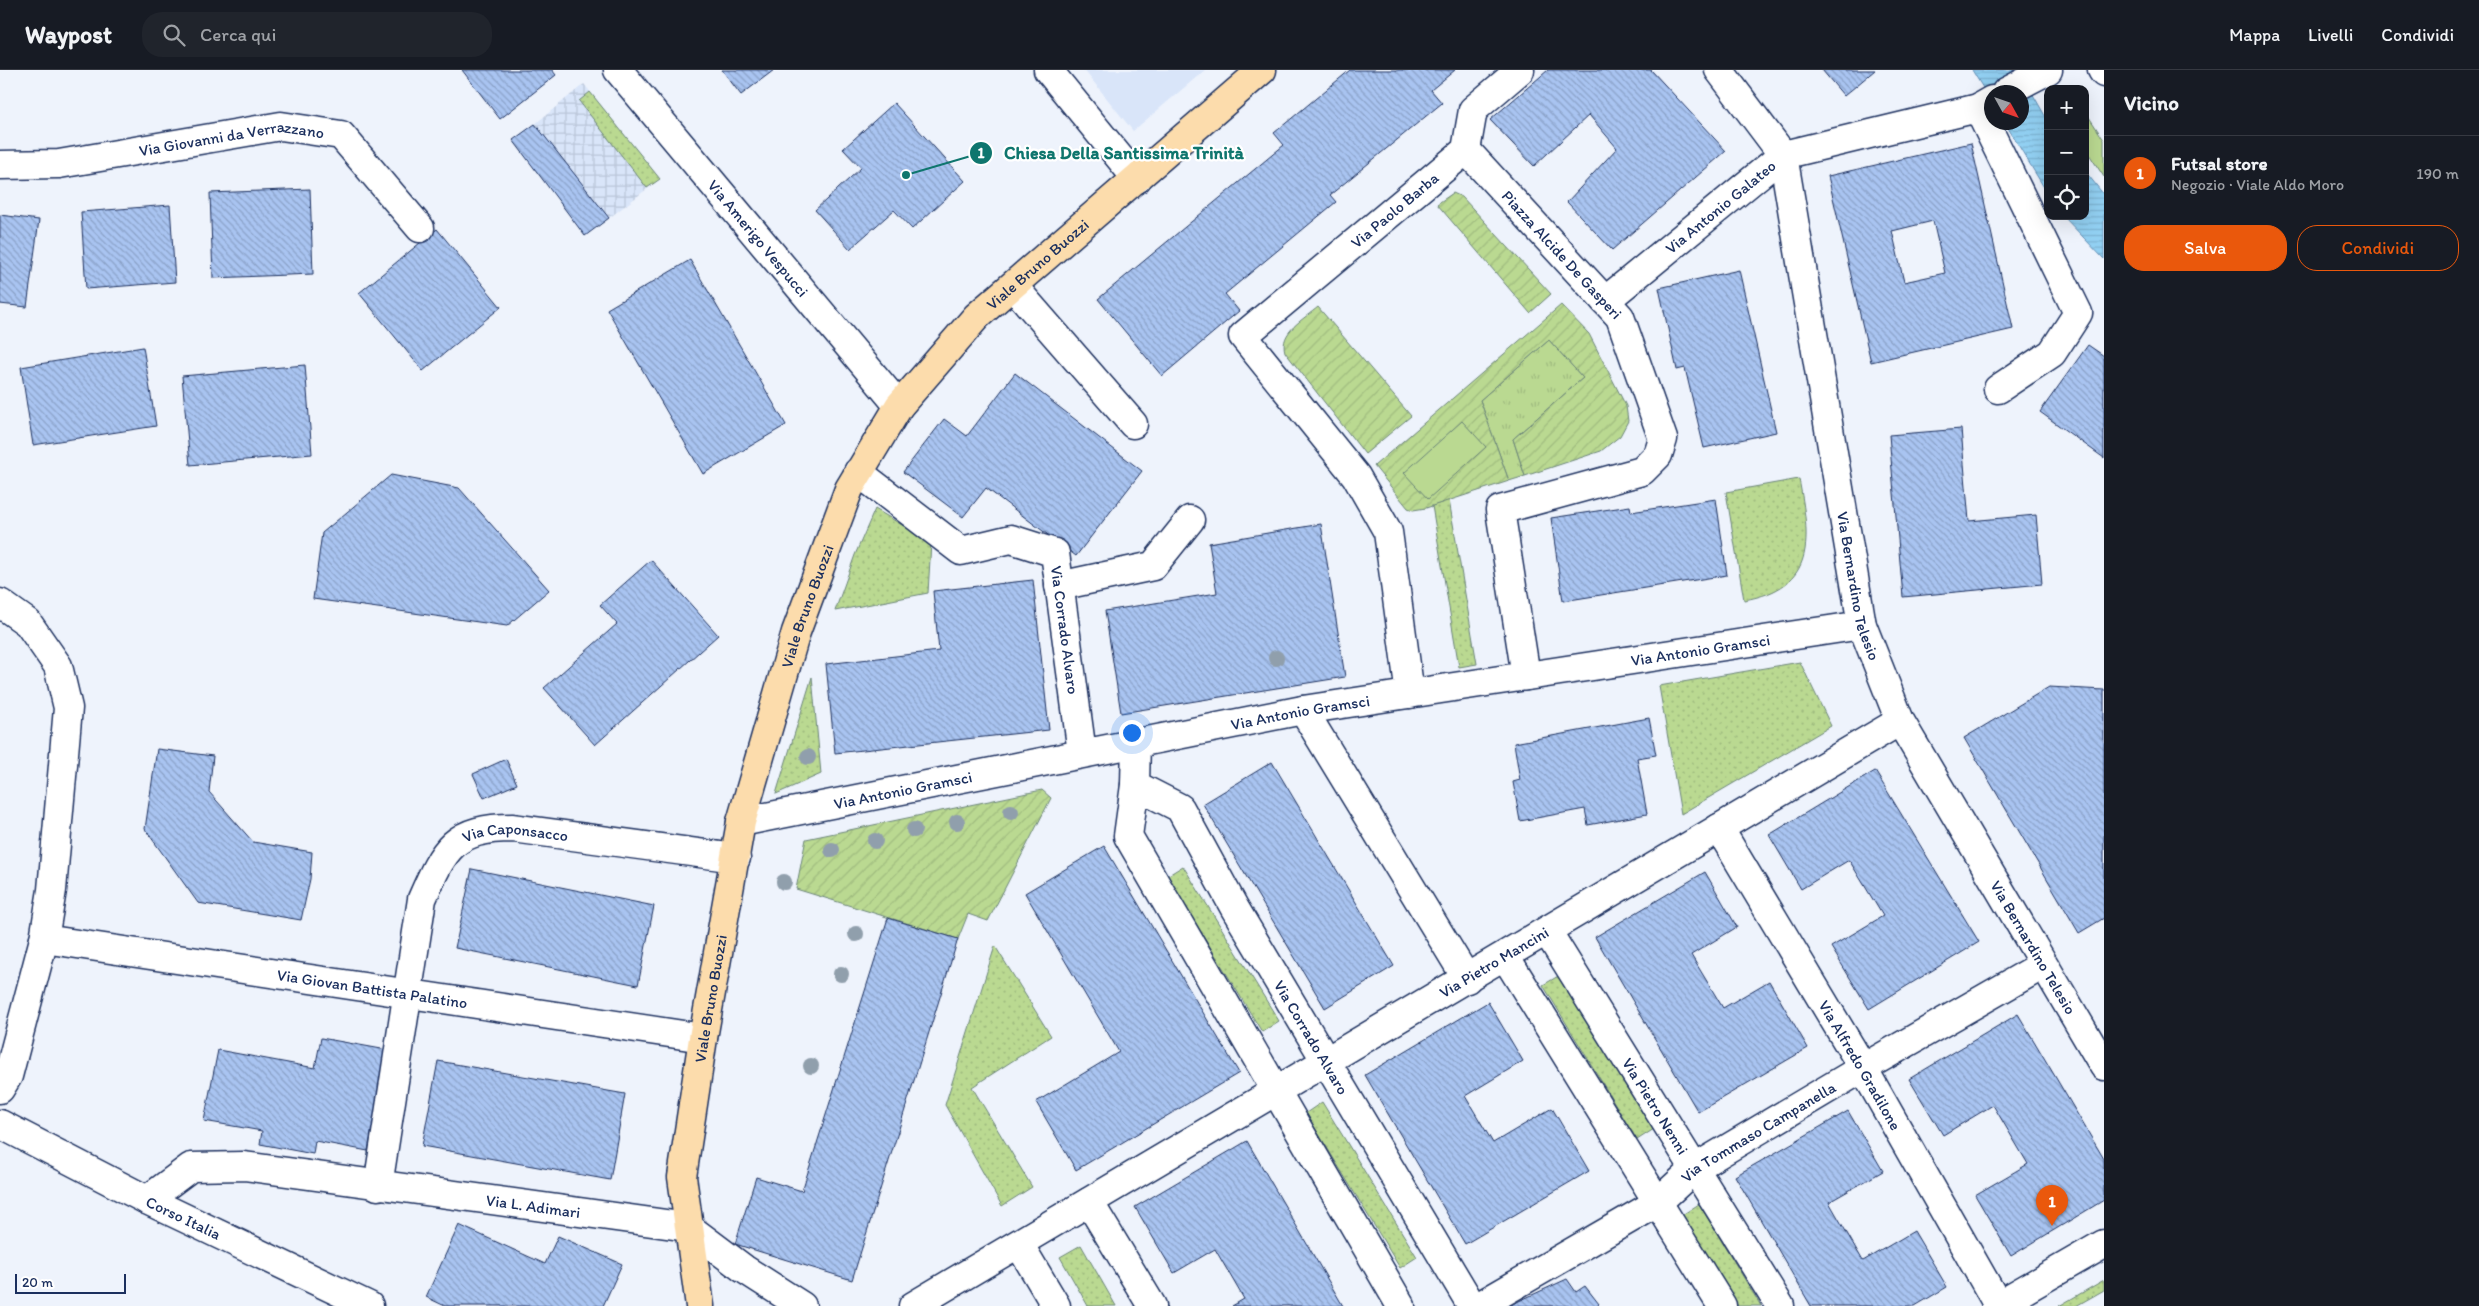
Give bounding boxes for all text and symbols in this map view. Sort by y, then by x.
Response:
search box [142,12,492,57]
text: Waypost [25,20,112,49]
icon: search [160,21,188,49]
text: Cerca qui [200,23,276,46]
text: Mappa [2229,24,2280,46]
text: Livelli [2308,24,2353,46]
text: Condividi [2381,24,2454,46]
north arrow [1984,85,2029,130]
map controls [2044,85,2089,220]
button: + [2044,85,2089,130]
text: Vicino [2124,90,2179,115]
street label: Via Giovanni da Verrazzano [137,116,326,160]
button: − [2044,130,2089,175]
callout: Chiesa Della Santissima Trinità [969,136,1254,169]
text: Chiesa Della Santissima Trinità [1004,142,1245,164]
text: 1 [978,144,985,162]
text: Futsal store [2171,152,2268,175]
street label: Via Antonio Galateo [1661,156,1780,258]
text: 1 [2136,164,2144,183]
text: 190 m [2416,164,2459,183]
street label: Via Paolo Barba [1347,168,1443,252]
button: locate [2044,175,2089,220]
text: Negozio · Viale Aldo Moro [2171,175,2344,194]
street label: Via Amerigo Vespucci [704,176,812,301]
street label: Piazza Alcide De Gasperi [1498,186,1626,323]
street label: Viale Bruno Buozzi [982,215,1093,314]
button: Salva [2124,225,2287,271]
button: Condividi [2297,225,2459,271]
street label: Via Bernardino Telesio [1833,510,1884,663]
street label: Viale Bruno Buozzi [777,542,838,670]
street label: Via Corrado Alvaro [1047,564,1083,696]
street label: Via Antonio Gramsci [1629,630,1771,670]
street label: Via Antonio Gramsci [1229,691,1371,734]
your location [1119,720,1145,746]
street label: Via Antonio Gramsci [832,767,974,813]
street label: Via Caponsacco [459,819,569,847]
street label: Via Bernardino Telesio [1986,877,2080,1018]
street label: Via Pietro Mancini [1436,922,1552,1002]
street label: Viale Bruno Buozzi [690,933,731,1064]
street label: Via Giovan Battista Palatino [276,965,469,1012]
street label: Via Corrado Alvaro [1270,977,1353,1098]
street label: Via Alfredo Gradilone [1815,997,1905,1134]
street label: Via Pietro Nenni [1618,1054,1693,1158]
street label: Via Tommaso Campanella [1677,1077,1840,1186]
pin: 1 [2036,1185,2068,1226]
street label: Via L. Adimari [485,1190,582,1222]
street label: Corso Italia [143,1192,224,1244]
scale bar [15,1271,126,1294]
text: 20 m [22,1274,53,1291]

